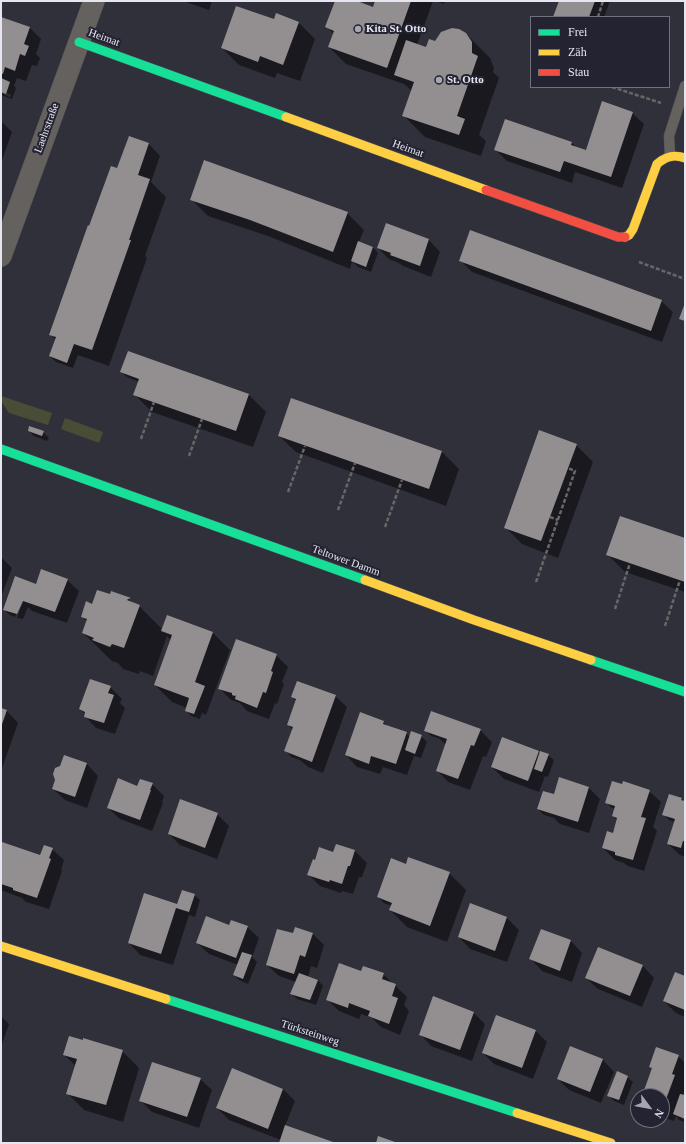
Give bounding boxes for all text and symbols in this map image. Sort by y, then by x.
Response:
legend [530,16,670,88]
place label: Kita St. Otto [366,22,426,36]
marker: Kita St. Otto [353,24,363,34]
text: Frei [568,25,587,39]
street label: Heimat [87,26,121,50]
text: Zäh [568,45,587,59]
text: Stau [568,65,589,79]
place label: St. Otto [447,73,484,87]
marker: St. Otto [434,75,444,85]
street label: Laehrstraße [32,101,62,155]
street label: Heimat [391,137,425,161]
street label: Teltower Damm [310,543,382,579]
street label: Türksteinweg [279,1017,341,1049]
north arrow [630,1088,670,1128]
text: N [652,1107,667,1120]

